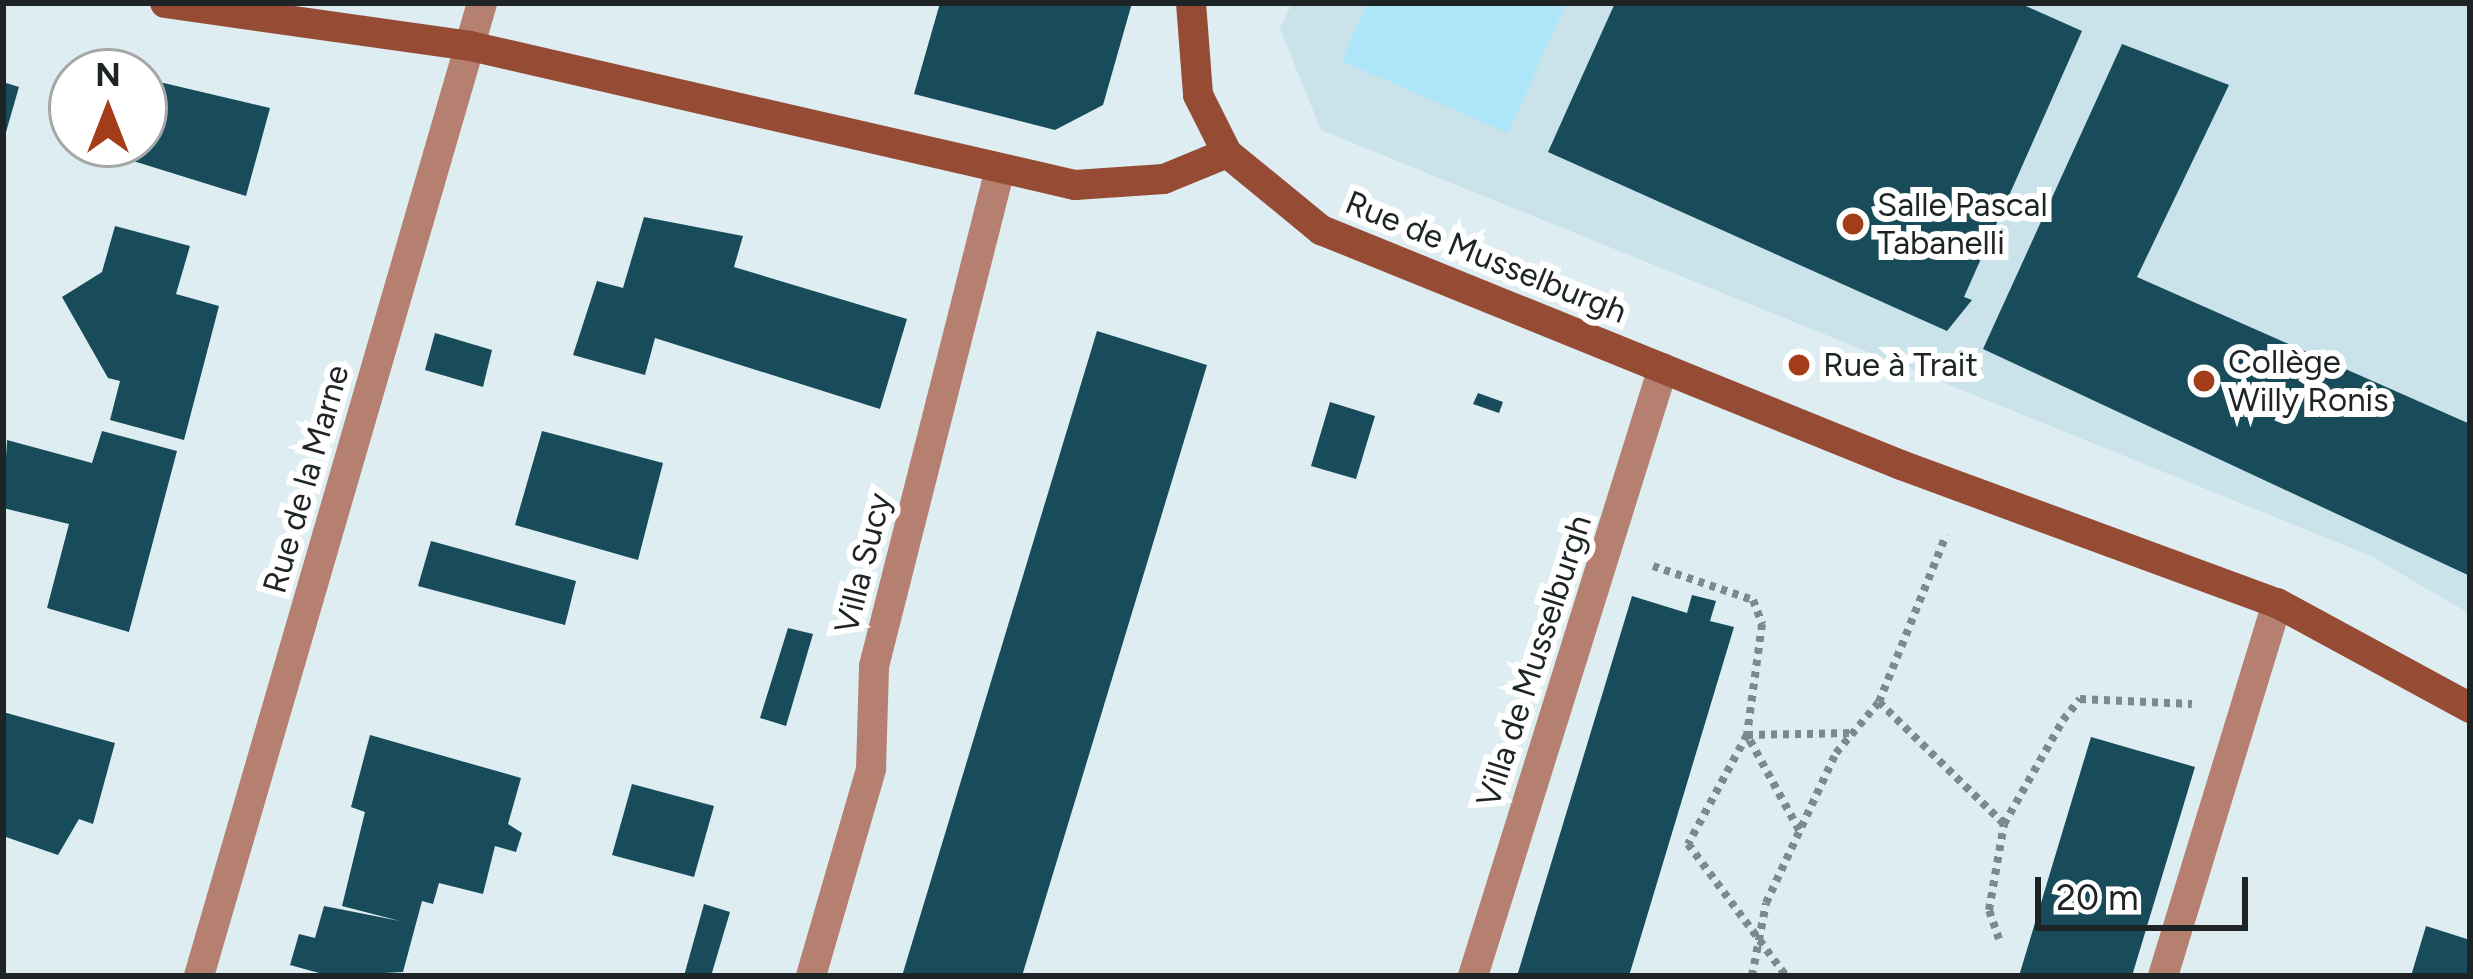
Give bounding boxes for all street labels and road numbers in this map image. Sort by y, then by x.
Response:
street label: Rue de Musselburgh [1340,182,1632,332]
street label: Rue de la Marne [255,360,357,598]
street label: Villa Sucy [826,489,900,637]
street label: Villa de Musselburgh [1468,510,1600,812]

